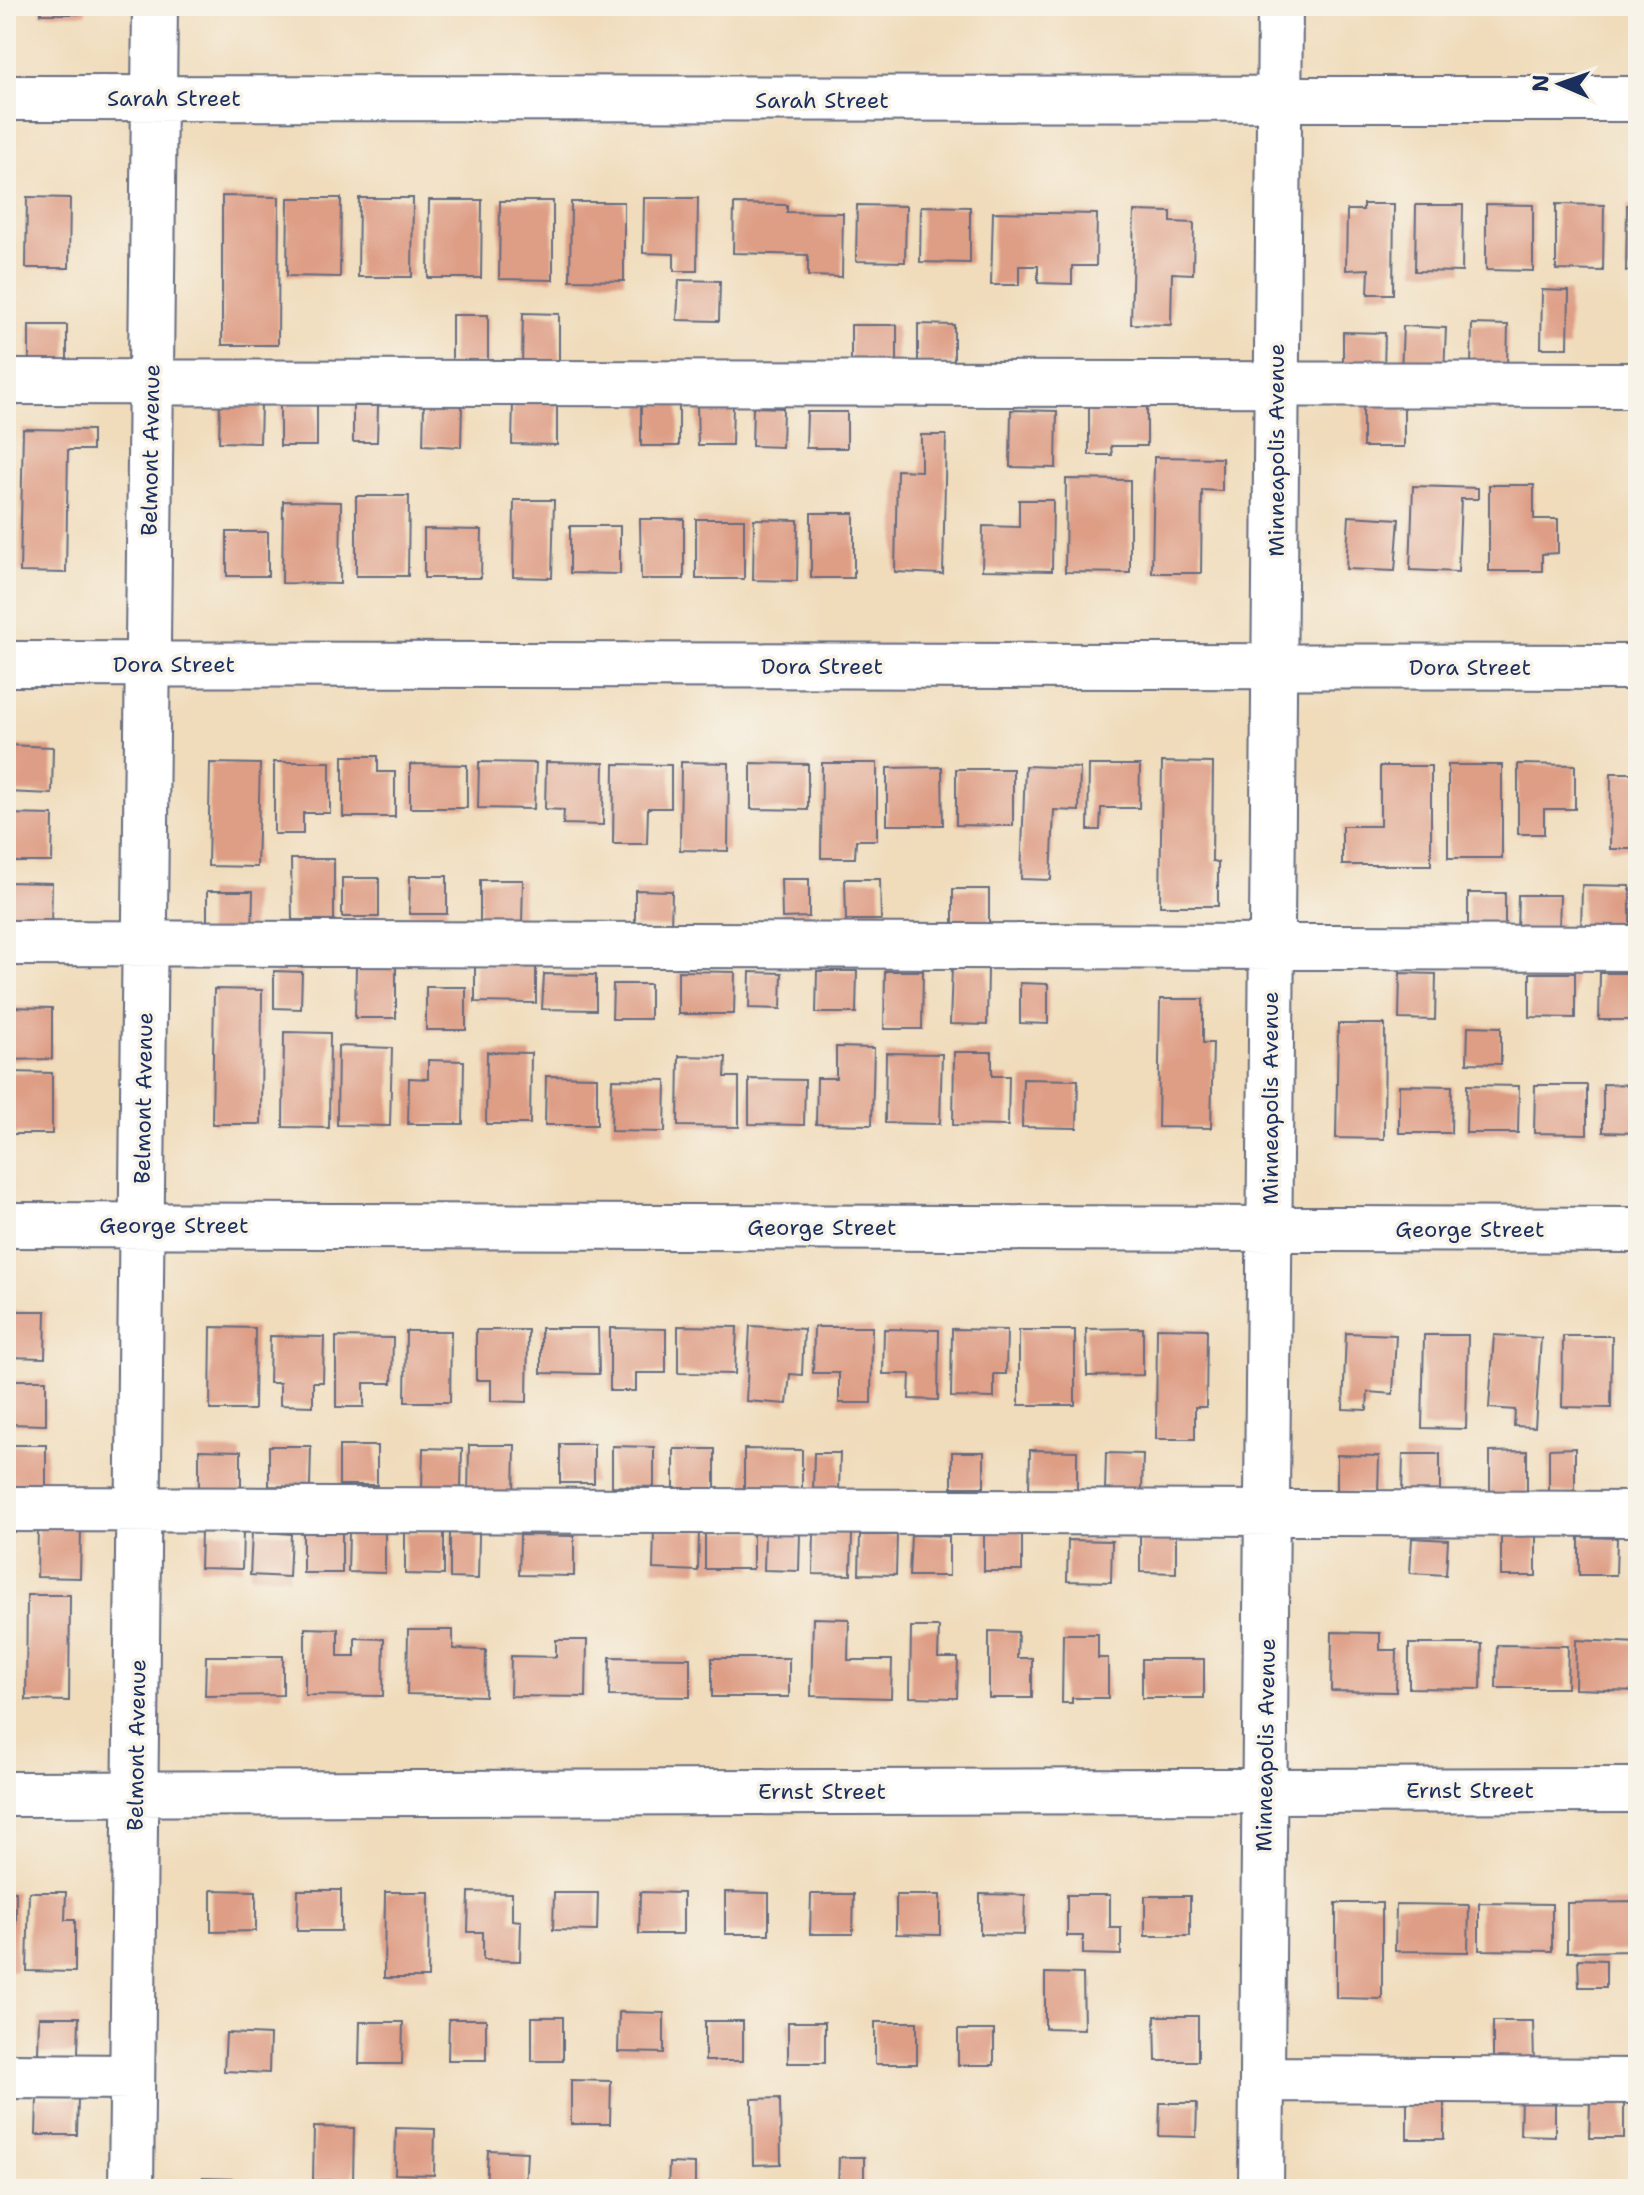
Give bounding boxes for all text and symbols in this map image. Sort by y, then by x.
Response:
north arrow [1520,44,1600,124]
text: N [1526,74,1555,93]
street label: Sarah Street [107,84,241,113]
street label: Sarah Street [755,86,889,115]
street label: Minneapolis Avenue [1262,343,1291,557]
street label: Belmont Avenue [135,364,166,536]
street label: Dora Street [113,650,235,679]
street label: Dora Street [761,652,883,681]
street label: Dora Street [1409,653,1531,682]
street label: Minneapolis Avenue [1256,991,1285,1205]
street label: Belmont Avenue [128,1012,159,1184]
street label: George Street [99,1211,249,1240]
street label: George Street [747,1213,897,1242]
street label: George Street [1395,1215,1545,1244]
street label: Minneapolis Avenue [1249,1638,1282,1852]
street label: Belmont Avenue [121,1659,152,1831]
street label: Ernst Street [1406,1776,1534,1805]
street label: Ernst Street [758,1777,886,1806]

